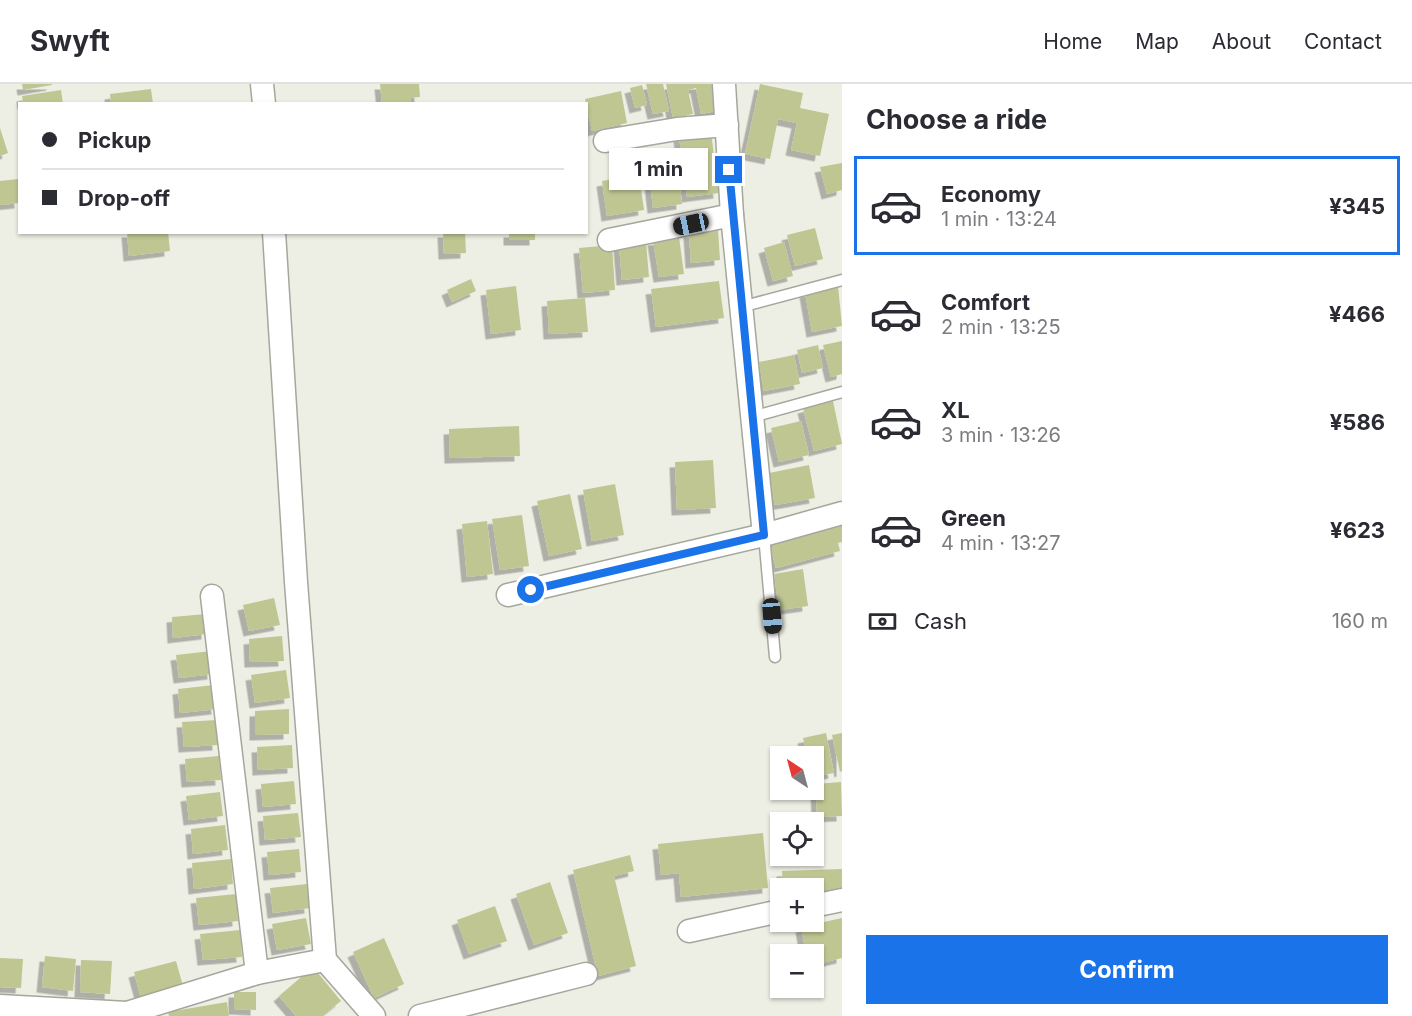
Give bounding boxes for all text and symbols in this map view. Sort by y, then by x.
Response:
text: Swyft [30,24,110,58]
text: Home [1043,29,1102,54]
text: Map [1135,29,1179,54]
text: About [1212,29,1271,54]
text: Contact [1304,29,1382,54]
text: Choose a ride [866,103,1047,136]
text: Pickup [78,127,152,153]
callout: 1 min [609,149,708,191]
route end [715,156,742,183]
text: 1 min [634,157,683,181]
icon: car [869,179,923,233]
text: Economy [941,181,1041,207]
text: Drop-off [78,185,170,211]
text: ¥345 [1329,193,1385,219]
text: 1 min · 13:24 [941,207,1057,231]
car [672,211,710,237]
icon: car [869,287,923,341]
text: Comfort [941,289,1030,315]
text: ¥466 [1329,301,1385,327]
text: 2 min · 13:25 [941,315,1061,339]
icon: car [869,395,923,449]
text: XL [941,397,970,423]
text: ¥586 [1330,409,1385,435]
text: 3 min · 13:26 [941,423,1061,447]
icon: car [869,503,923,557]
text: Green [941,505,1006,531]
text: ¥623 [1330,517,1385,543]
text: 4 min · 13:27 [941,531,1061,555]
route start [517,576,544,603]
car [761,597,783,635]
icon: cash [866,605,899,638]
text: Cash [914,608,967,634]
text: 160 m [1332,609,1388,633]
north arrow [770,746,824,800]
map controls [770,746,824,998]
button: locate [770,812,824,866]
button: + [770,878,824,932]
button: Confirm [866,935,1388,1004]
button: − [770,944,824,998]

